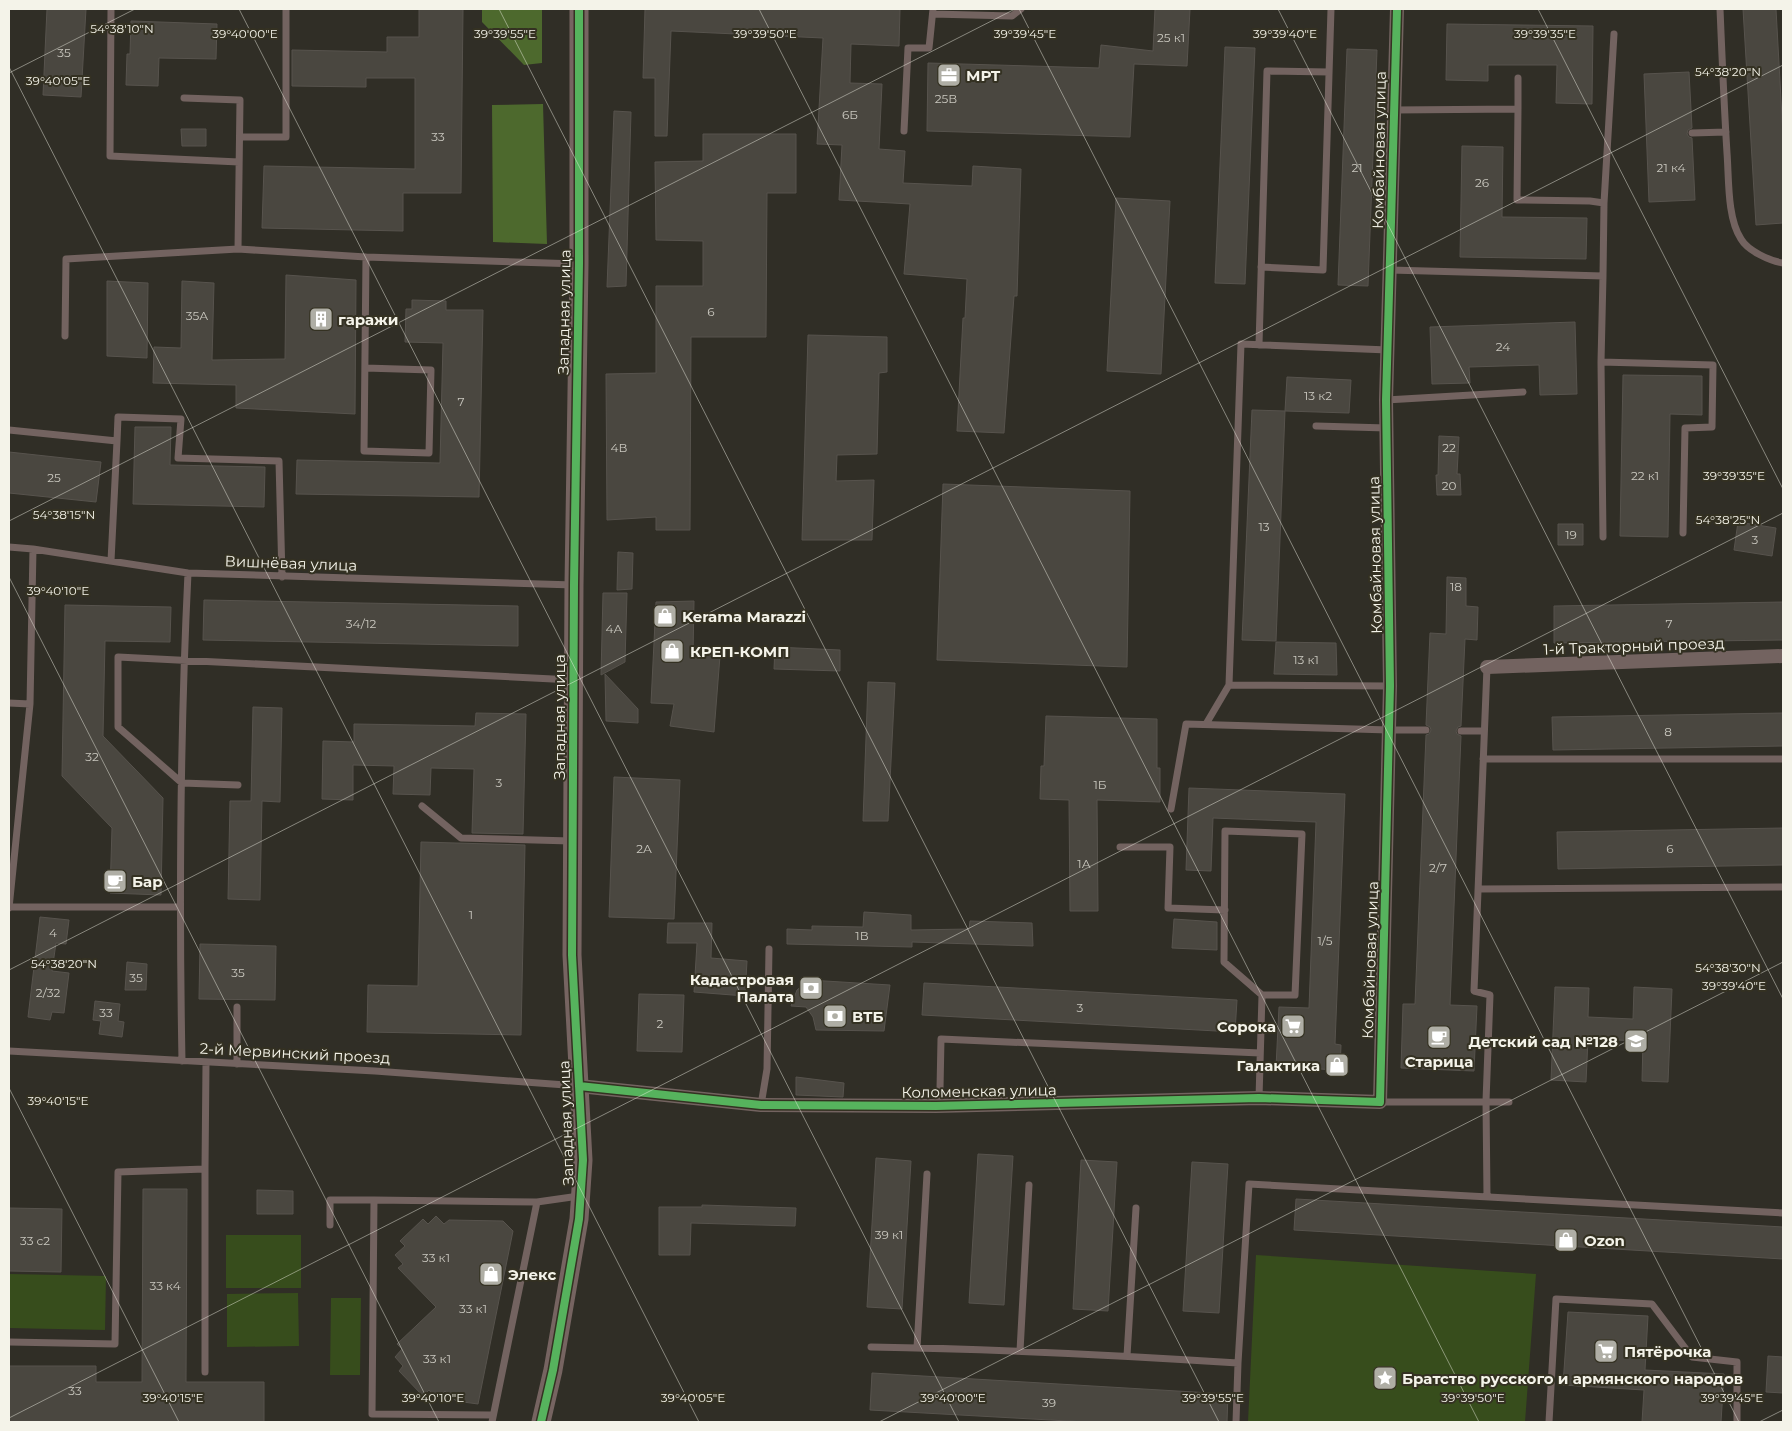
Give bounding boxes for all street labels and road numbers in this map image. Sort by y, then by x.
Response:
street label: Комбайновая улица [1368,71,1390,229]
street label: Западная улица [553,249,575,375]
street label: Комбайновая улица [1364,476,1386,634]
street label: Вишнёвая улица [224,551,358,575]
street label: 1-й Тракторный проезд [1543,633,1725,659]
street label: Западная улица [550,654,569,780]
street label: Комбайновая улица [1358,881,1382,1039]
street label: 2-й Мервинский проезд [199,1039,391,1067]
street label: Западная улица [554,1060,578,1186]
street label: Коломенская улица [901,1080,1057,1102]

